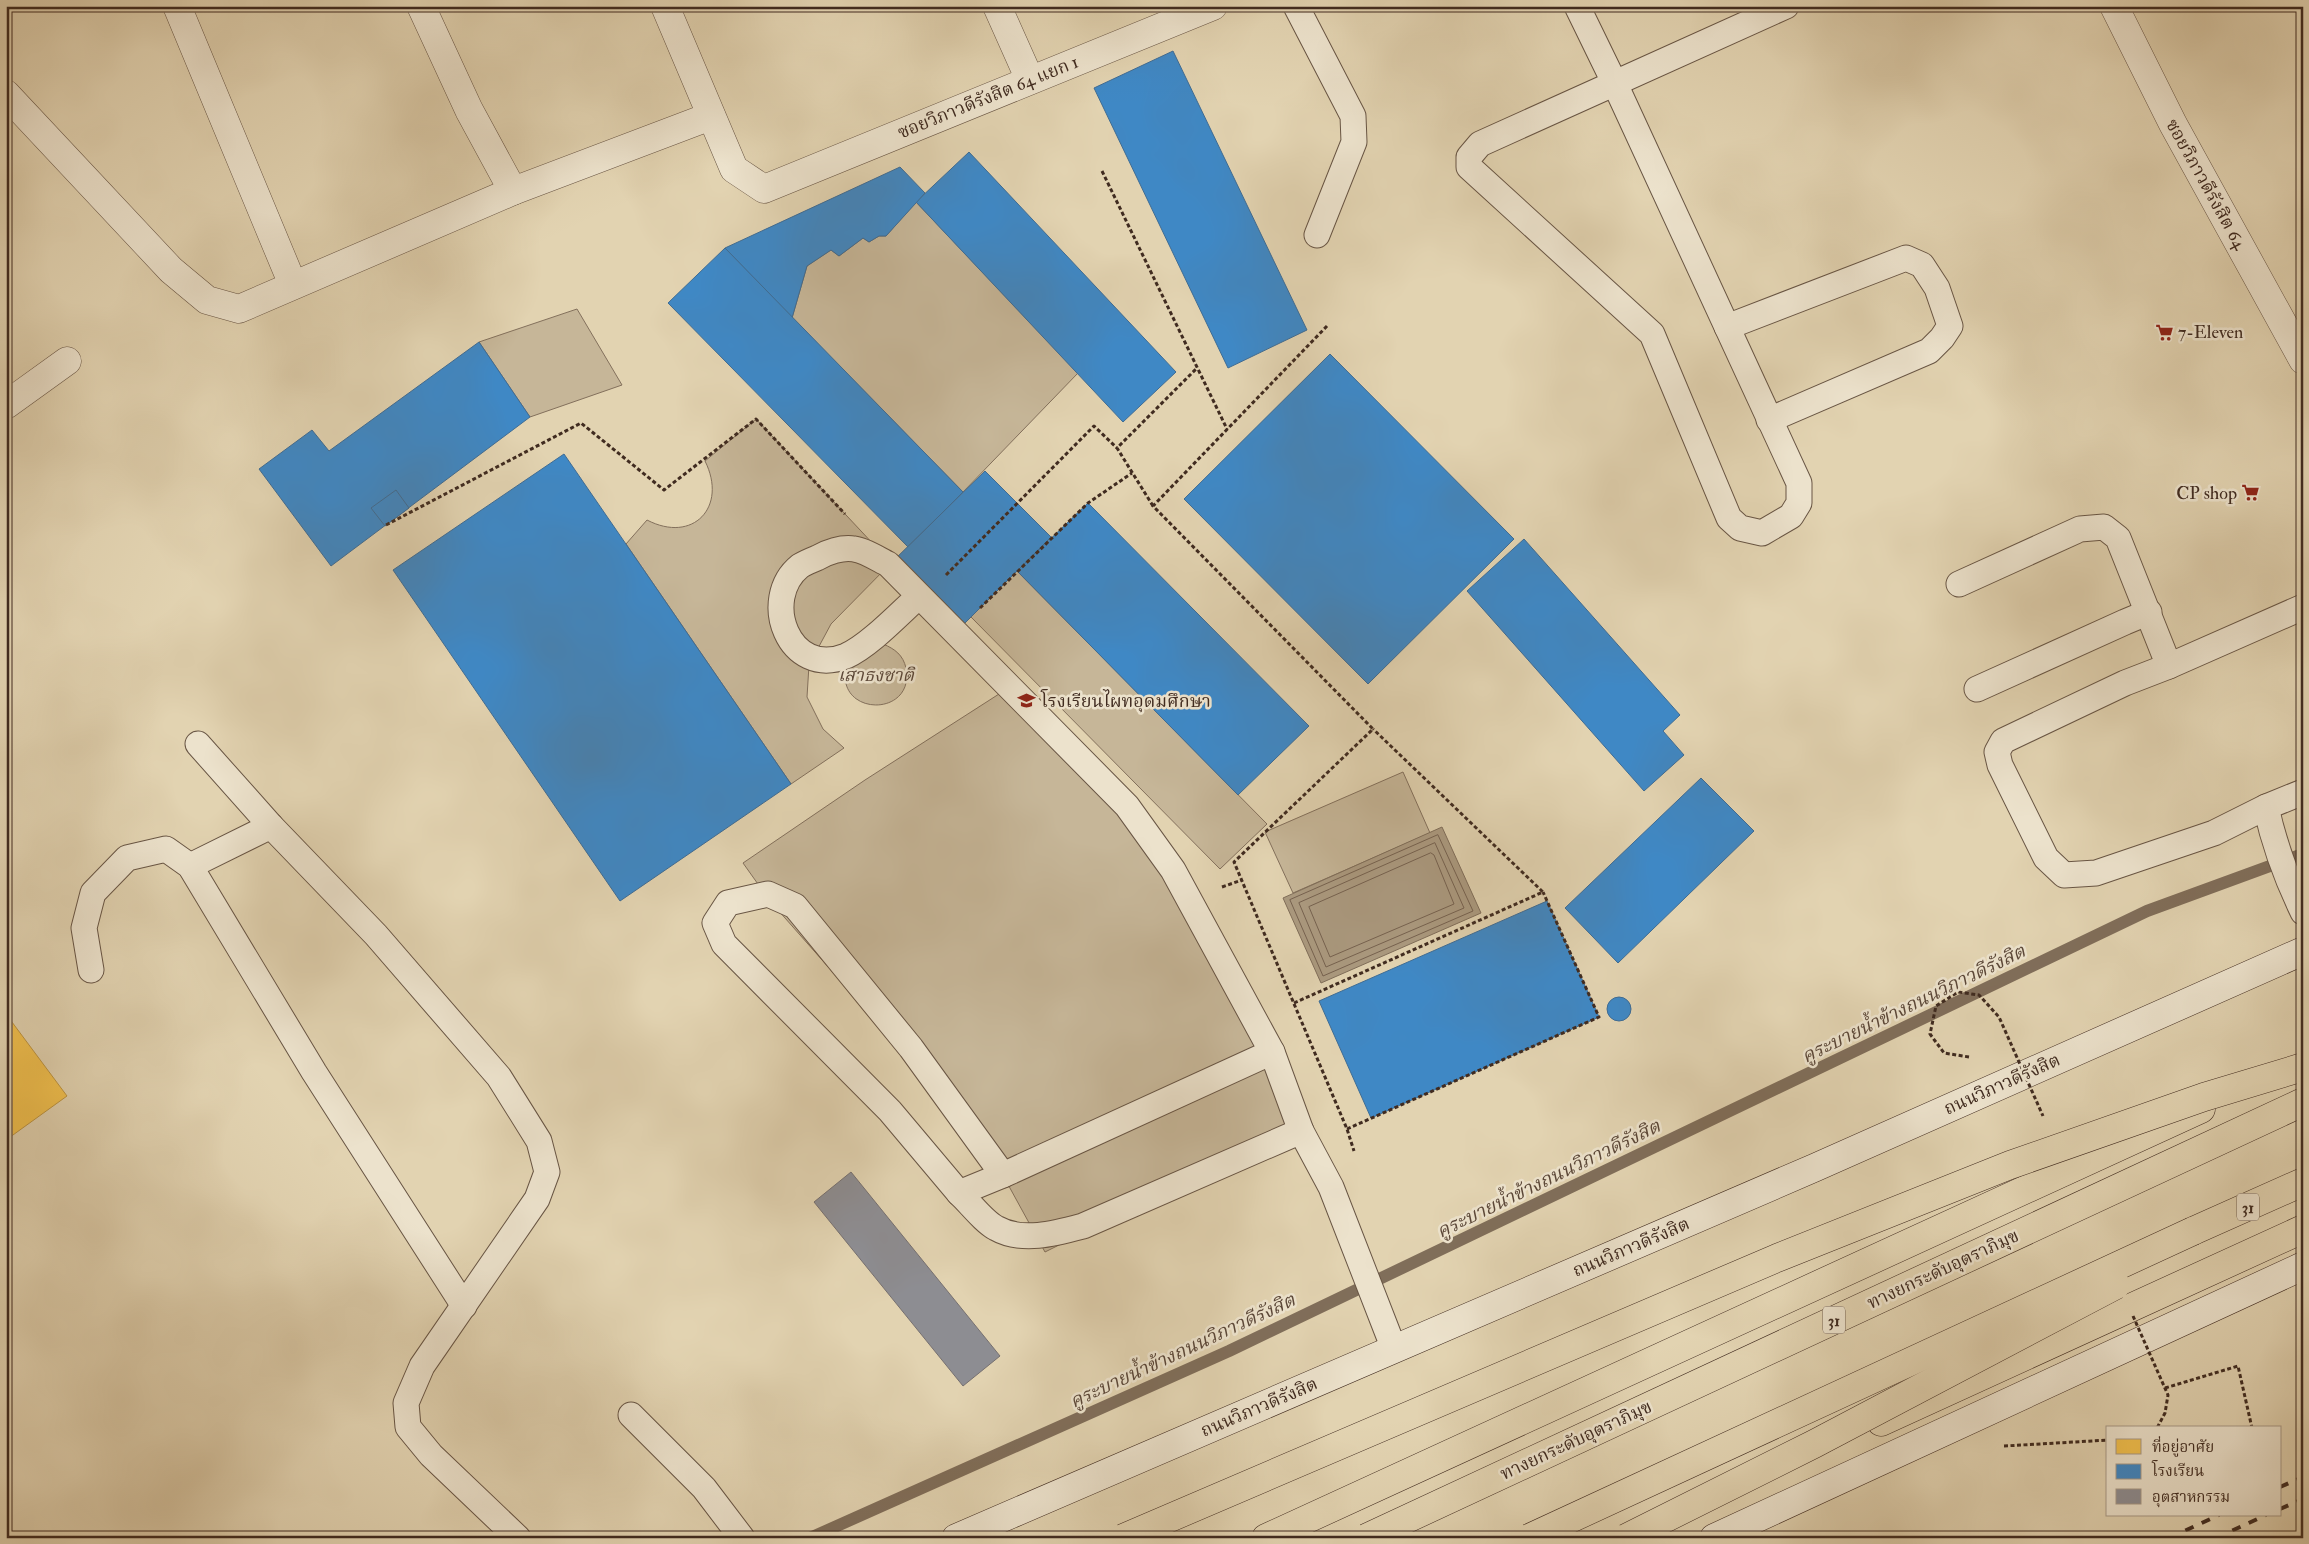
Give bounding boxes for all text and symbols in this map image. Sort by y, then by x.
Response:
street label: ซอยวิภาวดีรังสิต 64 แยก 1 [894,51,1082,144]
street label: ซอยวิภาวดีรังสิต 64 [2160,115,2252,255]
place label: 7-Eleven [2178,321,2243,344]
supermarket icon: 7-Eleven [2154,322,2174,342]
place label: CP shop [2176,482,2237,505]
supermarket icon: CP shop [2241,483,2261,503]
park label: เสาธงชาติ [838,664,916,687]
place label: โรงเรียนไผทอุดมศึกษา [1040,688,1211,713]
school or university icon: โรงเรียนไผทอุดมศึกษา [1017,691,1037,711]
water label: คูระบายน้ำข้างถนนวิภาวดีรังสิต [1796,936,2030,1069]
street label: ถนนวิภาวดีรังสิต [1940,1049,2064,1120]
water label: คูระบายน้ำข้างถนนวิภาวดีรังสิต [1431,1111,1665,1244]
road number: 31 [2237,1194,2259,1220]
street label: ถนนวิภาวดีรังสิต [1569,1212,1693,1282]
street label: ทางยกระดับอุตราภิมุข [1864,1224,2023,1315]
water label: คูระบายน้ำข้างถนนวิภาวดีรังสิต [1066,1288,1298,1412]
road number: 31 [1823,1306,1845,1334]
street label: ถนนวิภาวดีรังสิต [1197,1373,1321,1441]
street label: ทางยกระดับอุตราภิมุข [1497,1395,1656,1486]
legend [2106,1426,2282,1516]
text: ที่อยู่อาศัย [2152,1436,2214,1457]
text: โรงเรียน [2151,1460,2204,1481]
text: อุตสาหกรรม [2152,1488,2230,1508]

